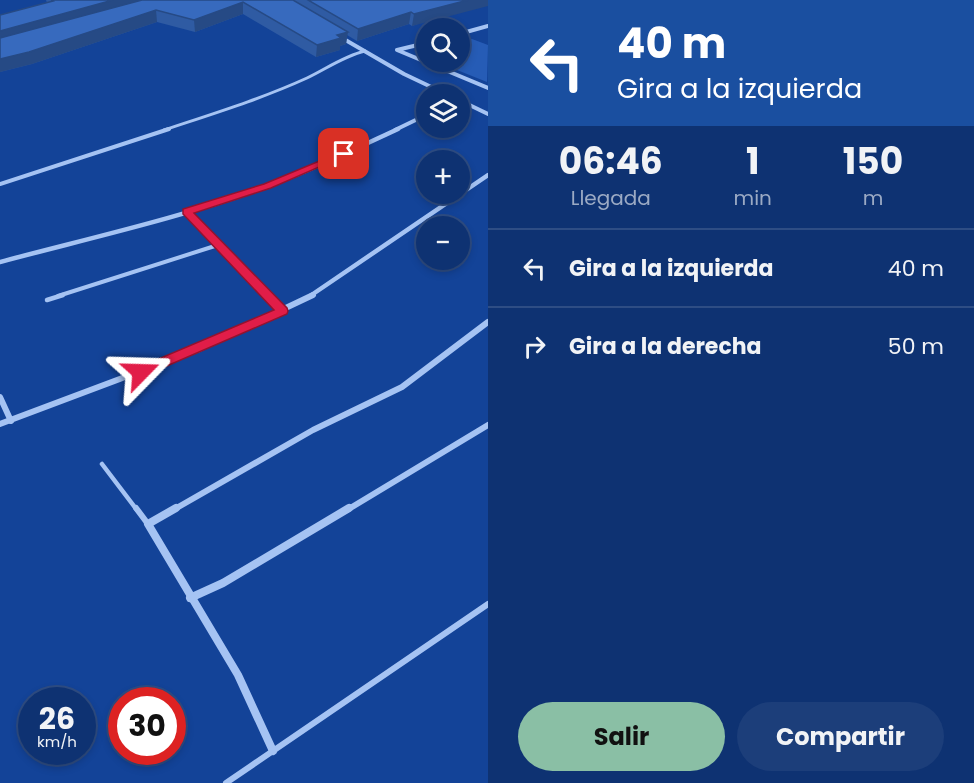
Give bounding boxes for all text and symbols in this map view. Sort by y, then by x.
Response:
text: 40 m [617,14,726,73]
map controls [416,18,470,270]
button: search [416,18,470,72]
icon: left [518,24,596,102]
text: Gira a la izquierda [617,70,862,107]
button: layers [416,84,470,138]
pin [318,128,369,179]
text: 06:46 [559,136,663,187]
text: 1 [746,136,760,187]
text: 150 [843,136,903,187]
icon: arrive [327,137,360,170]
button: + [416,150,470,204]
text: Llegada [571,184,651,212]
text: min [734,184,772,212]
text: m [863,184,883,212]
button: − [416,216,470,270]
icon: left [518,252,551,285]
text: Gira a la izquierda [569,253,773,284]
text: 40 m [888,253,944,284]
icon: right [518,330,551,363]
text: Gira a la derecha [569,331,762,362]
text: 50 m [888,331,944,362]
position arrow [109,340,173,404]
speed limit sign: 30 [108,687,186,765]
text: 26 [39,697,75,740]
button: Salir [518,702,725,771]
button: Compartir [737,702,944,771]
text: km/h [37,731,77,752]

